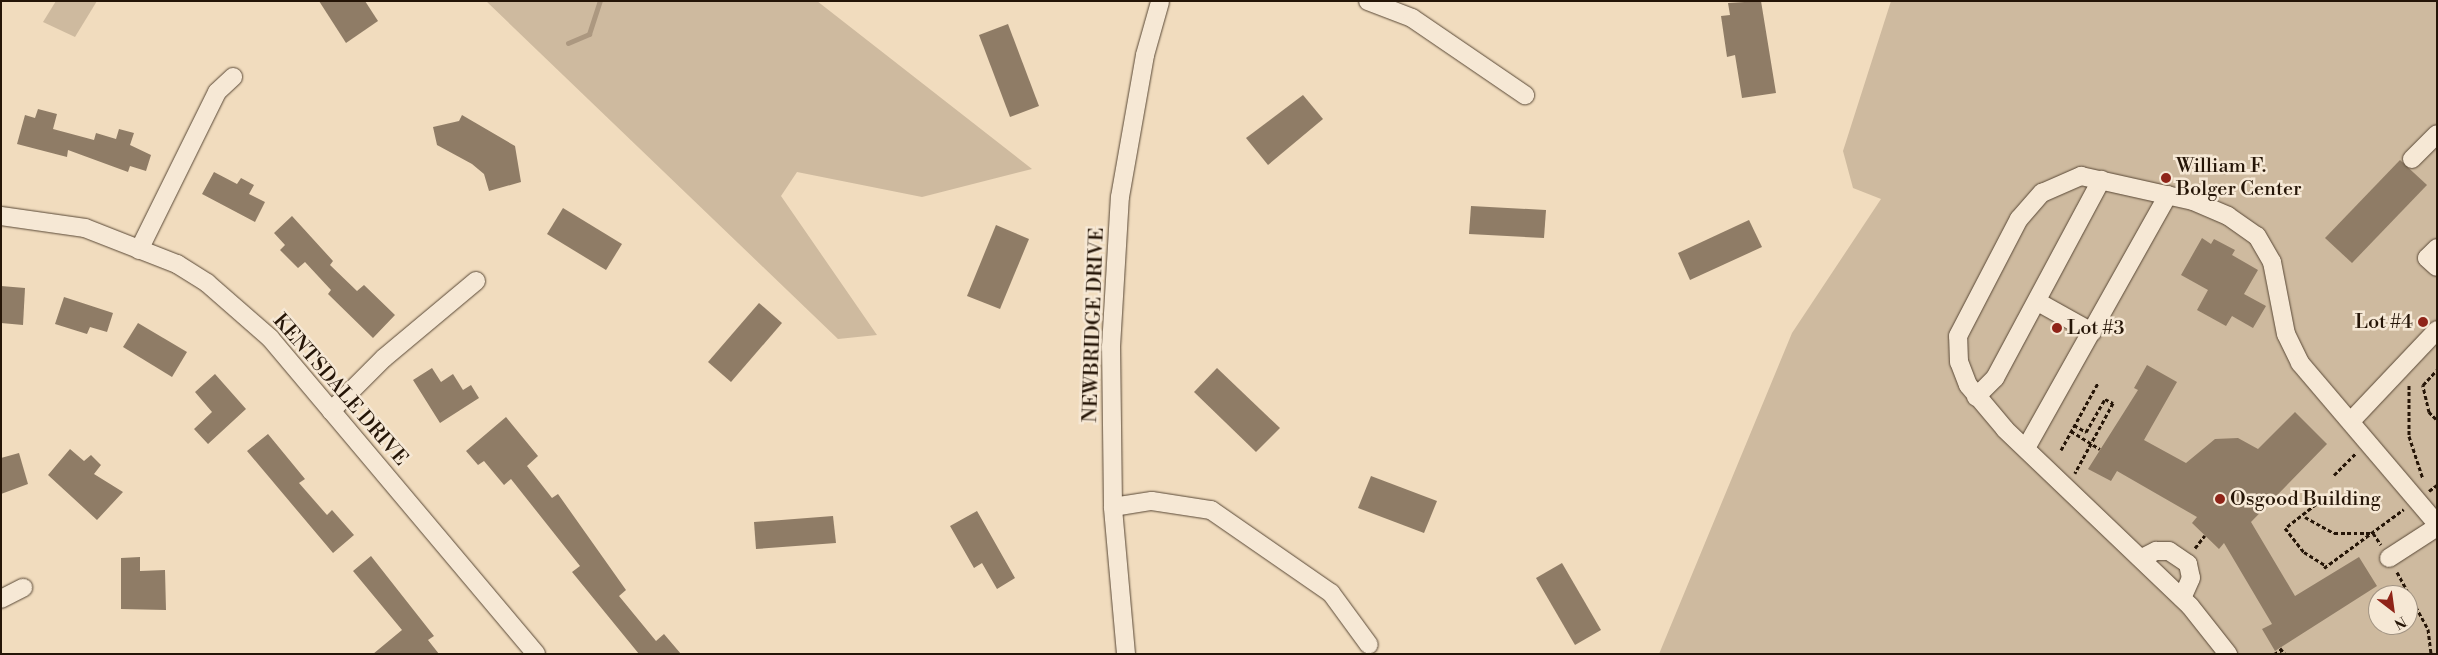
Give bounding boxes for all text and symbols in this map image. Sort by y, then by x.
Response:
place label: William F. Bolger Center [2176,155,2302,202]
marker: William F. Bolger Center [2160,172,2172,184]
street label: NEWBRIDGE DRIVE [1079,227,1109,423]
street label: KENTSDALE DRIVE [268,309,412,471]
place label: Lot #4 [2355,310,2413,334]
place label: Lot #3 [2067,316,2124,340]
marker: Lot #4 [2417,316,2429,328]
marker: Lot #3 [2051,322,2063,334]
place label: Osgood Building [2230,487,2381,511]
marker: Osgood Building [2214,493,2226,505]
north arrow [2368,585,2418,635]
text: N [2391,612,2409,633]

